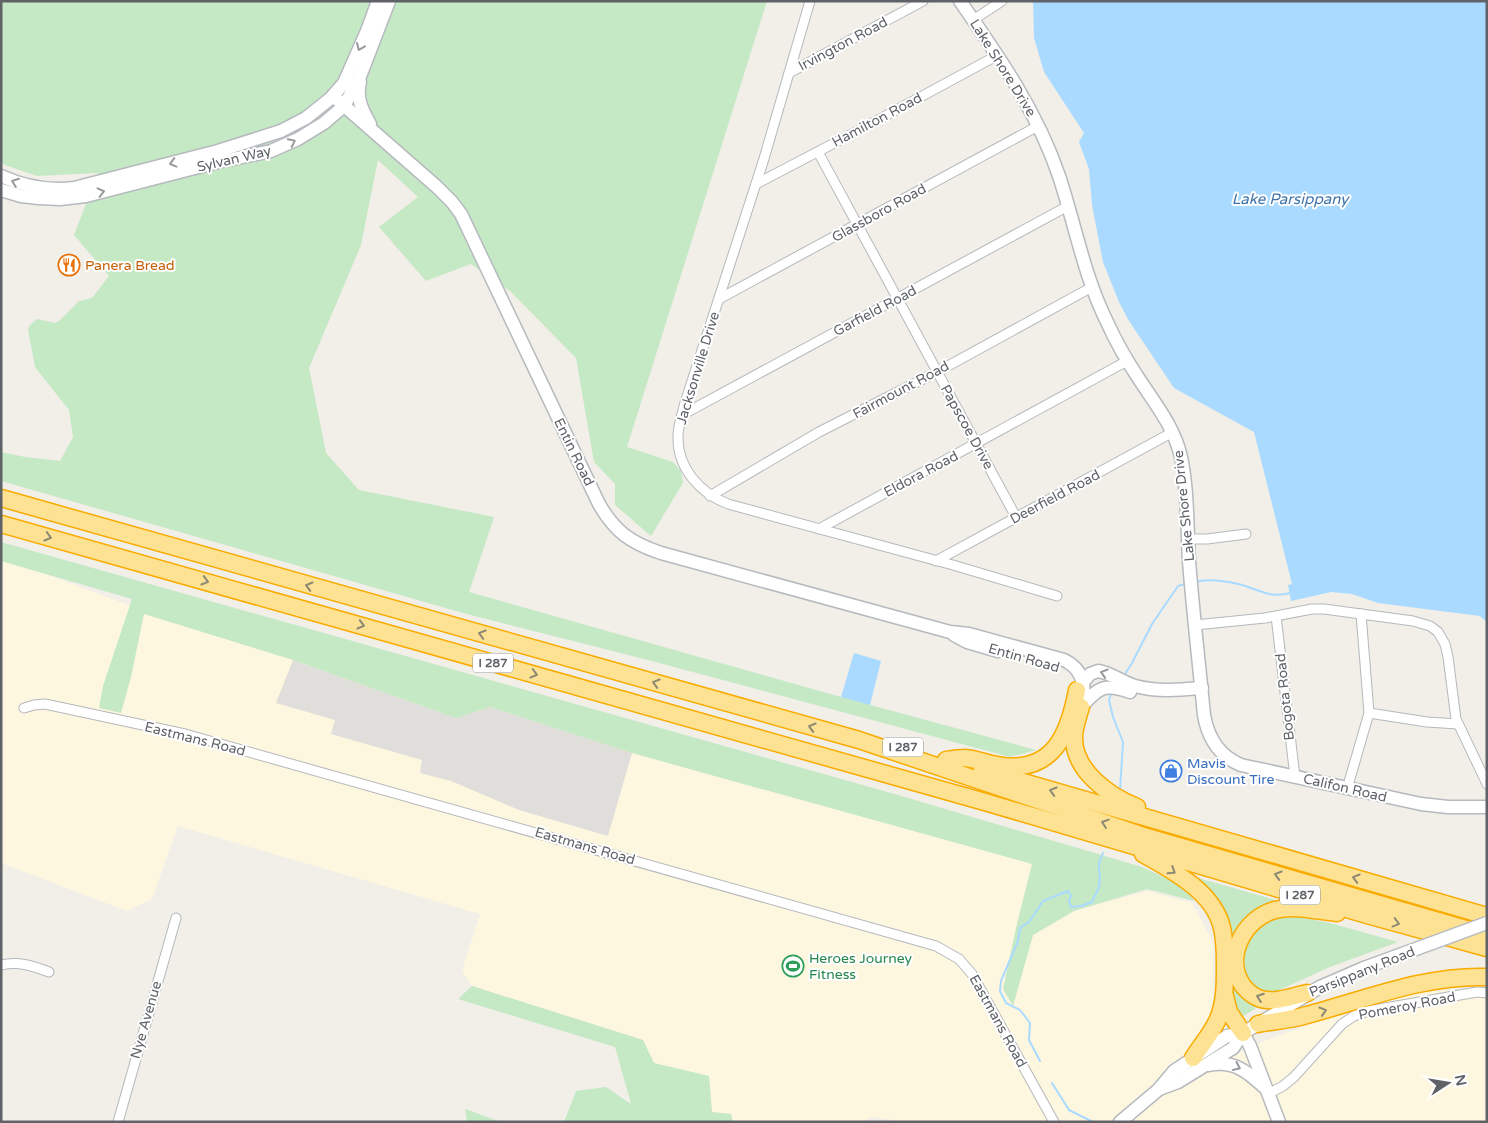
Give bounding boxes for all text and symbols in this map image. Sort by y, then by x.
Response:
street label: Irvington Road [795,13,891,75]
street label: Lake Shore Drive [966,16,1040,120]
one-way arrow [356,42,367,51]
street label: Hamilton Road [829,89,925,151]
one-way arrow [286,138,295,148]
street label: Sylvan Way [195,142,273,176]
one-way arrow [170,158,178,168]
one-way arrow [11,177,20,188]
street label: Glassboro Road [829,180,929,246]
one-way arrow [96,188,104,198]
water label: Lake Parsippany [1232,190,1350,208]
restaurant icon: Panera Bread [57,253,81,277]
place label: Panera Bread [85,257,175,274]
street label: Garfield Road [830,282,920,340]
street label: Jacksonville Drive [673,310,723,426]
street label: Fairmount Road [850,357,952,423]
street label: Papscoe Drive [937,382,997,472]
street label: Entin Road [550,415,598,489]
street label: Eldora Road [881,447,961,501]
street label: Lake Shore Drive [1170,449,1198,562]
street label: Deerfield Road [1007,466,1103,528]
one-way arrow [44,532,52,542]
one-way arrow [200,576,208,586]
one-way arrow [305,581,314,591]
one-way arrow [356,620,365,630]
one-way arrow [479,630,487,640]
street label: Entin Road [986,640,1062,676]
street label: Bogota Road [1272,653,1298,741]
road number: I 287 [473,654,513,672]
one-way arrow [530,669,538,679]
one-way arrow [1100,669,1108,679]
one-way arrow [651,678,660,689]
street label: Eastmans Road [143,718,247,760]
one-way arrow [808,722,816,733]
road number: I 287 [883,738,923,756]
place label: Mavis Discount Tire [1187,755,1274,788]
shop icon: Mavis Discount Tire [1159,759,1183,783]
street label: Califon Road [1301,770,1389,806]
one-way arrow [1050,787,1058,797]
one-way arrow [1102,819,1110,829]
street label: Eastmans Road [533,824,637,868]
one-way arrow [1166,865,1176,874]
one-way arrow [1274,870,1282,880]
one-way arrow [1352,874,1360,884]
road number: I 287 [1280,886,1320,904]
one-way arrow [1391,917,1399,927]
street label: Parsippany Road [1307,943,1417,1001]
place label: Heroes Journey Fitness [809,950,913,983]
sports icon: Heroes Journey Fitness [781,954,805,978]
street label: Eastmans Road [965,972,1031,1070]
street label: Nye Avenue [127,979,165,1061]
street label: Pomeroy Road [1357,988,1457,1024]
one-way arrow [1256,993,1265,1003]
one-way arrow [1318,1006,1326,1016]
north arrow [1423,1058,1473,1108]
one-way arrow [1232,1061,1241,1072]
text: N [1451,1073,1470,1088]

